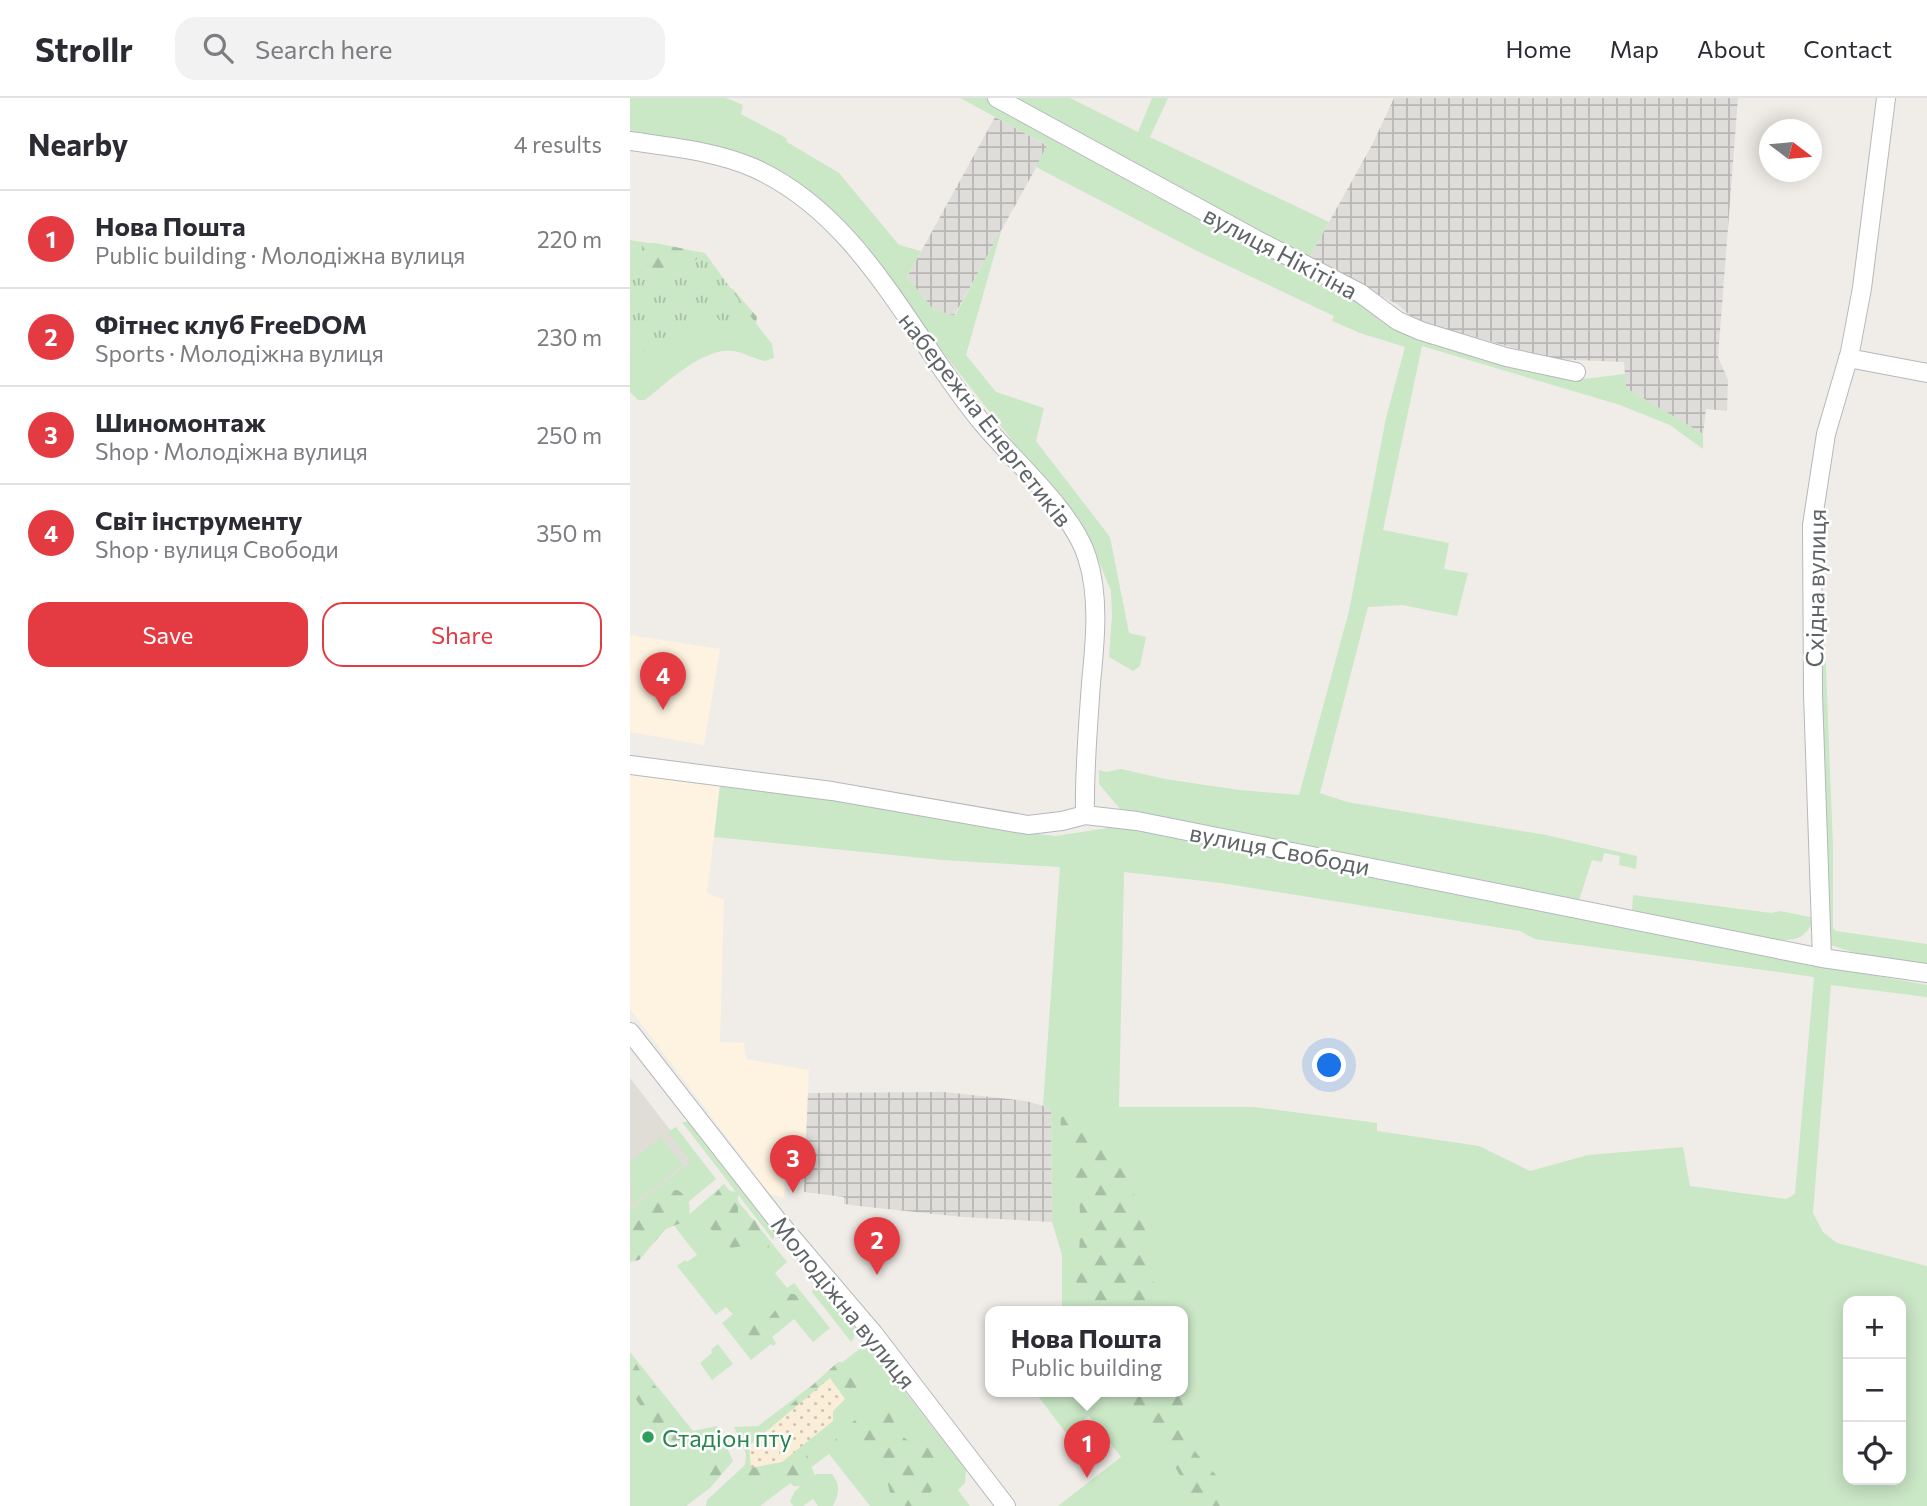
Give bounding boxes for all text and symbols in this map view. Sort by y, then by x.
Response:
search box [175,17,665,80]
text: Strollr [35,28,133,69]
icon: search [199,29,237,67]
text: Search here [255,33,392,64]
text: Home [1506,34,1572,63]
text: Map [1610,34,1659,63]
text: About [1697,34,1765,63]
text: Contact [1803,34,1892,63]
north arrow [1759,119,1822,182]
text: Nearby [28,125,128,162]
text: 4 results [514,130,602,158]
street label: вулиця Нікітіна [1199,199,1363,305]
text: Нова Пошта [95,210,246,241]
text: 1 [46,225,56,253]
text: 220 m [537,225,602,253]
text: Public building · Молодіжна вулиця [95,241,465,269]
street label: набережна Енергетиків [893,306,1079,532]
text: Фітнес клуб FreeDOM [95,308,367,339]
text: 2 [44,323,58,351]
text: 230 m [537,323,602,351]
text: Sports · Молодіжна вулиця [95,339,384,367]
text: Шиномонтаж [95,406,266,437]
text: 3 [44,421,58,449]
text: 250 m [537,421,602,449]
text: Shop · Молодіжна вулиця [95,437,368,465]
text: Світ інструменту [95,504,303,535]
street label: Східна вулиця [1799,508,1831,668]
text: 4 [44,519,58,547]
text: 350 m [536,519,602,547]
text: Shop · вулиця Свободи [95,535,339,563]
button: Save [28,602,308,667]
button: Share [322,602,602,667]
pin: 4 [640,652,686,710]
street label: вулиця Свободи [1187,817,1373,881]
your location [1312,1048,1346,1082]
pin: 3 [770,1135,816,1193]
street label: Молодіжна вулиця [766,1210,922,1394]
pin: 2 [854,1217,900,1275]
map controls [1843,1296,1906,1485]
button: + [1843,1296,1906,1359]
popup [985,1306,1188,1397]
text: Нова Пошта [1011,1322,1161,1353]
text: Public building [1011,1353,1162,1381]
button: − [1843,1359,1906,1422]
pin: 1 [1064,1420,1110,1478]
button: locate [1843,1422,1906,1485]
place label: Стадіон пту [662,1423,792,1452]
marker: Стадіон пту [640,1429,656,1445]

